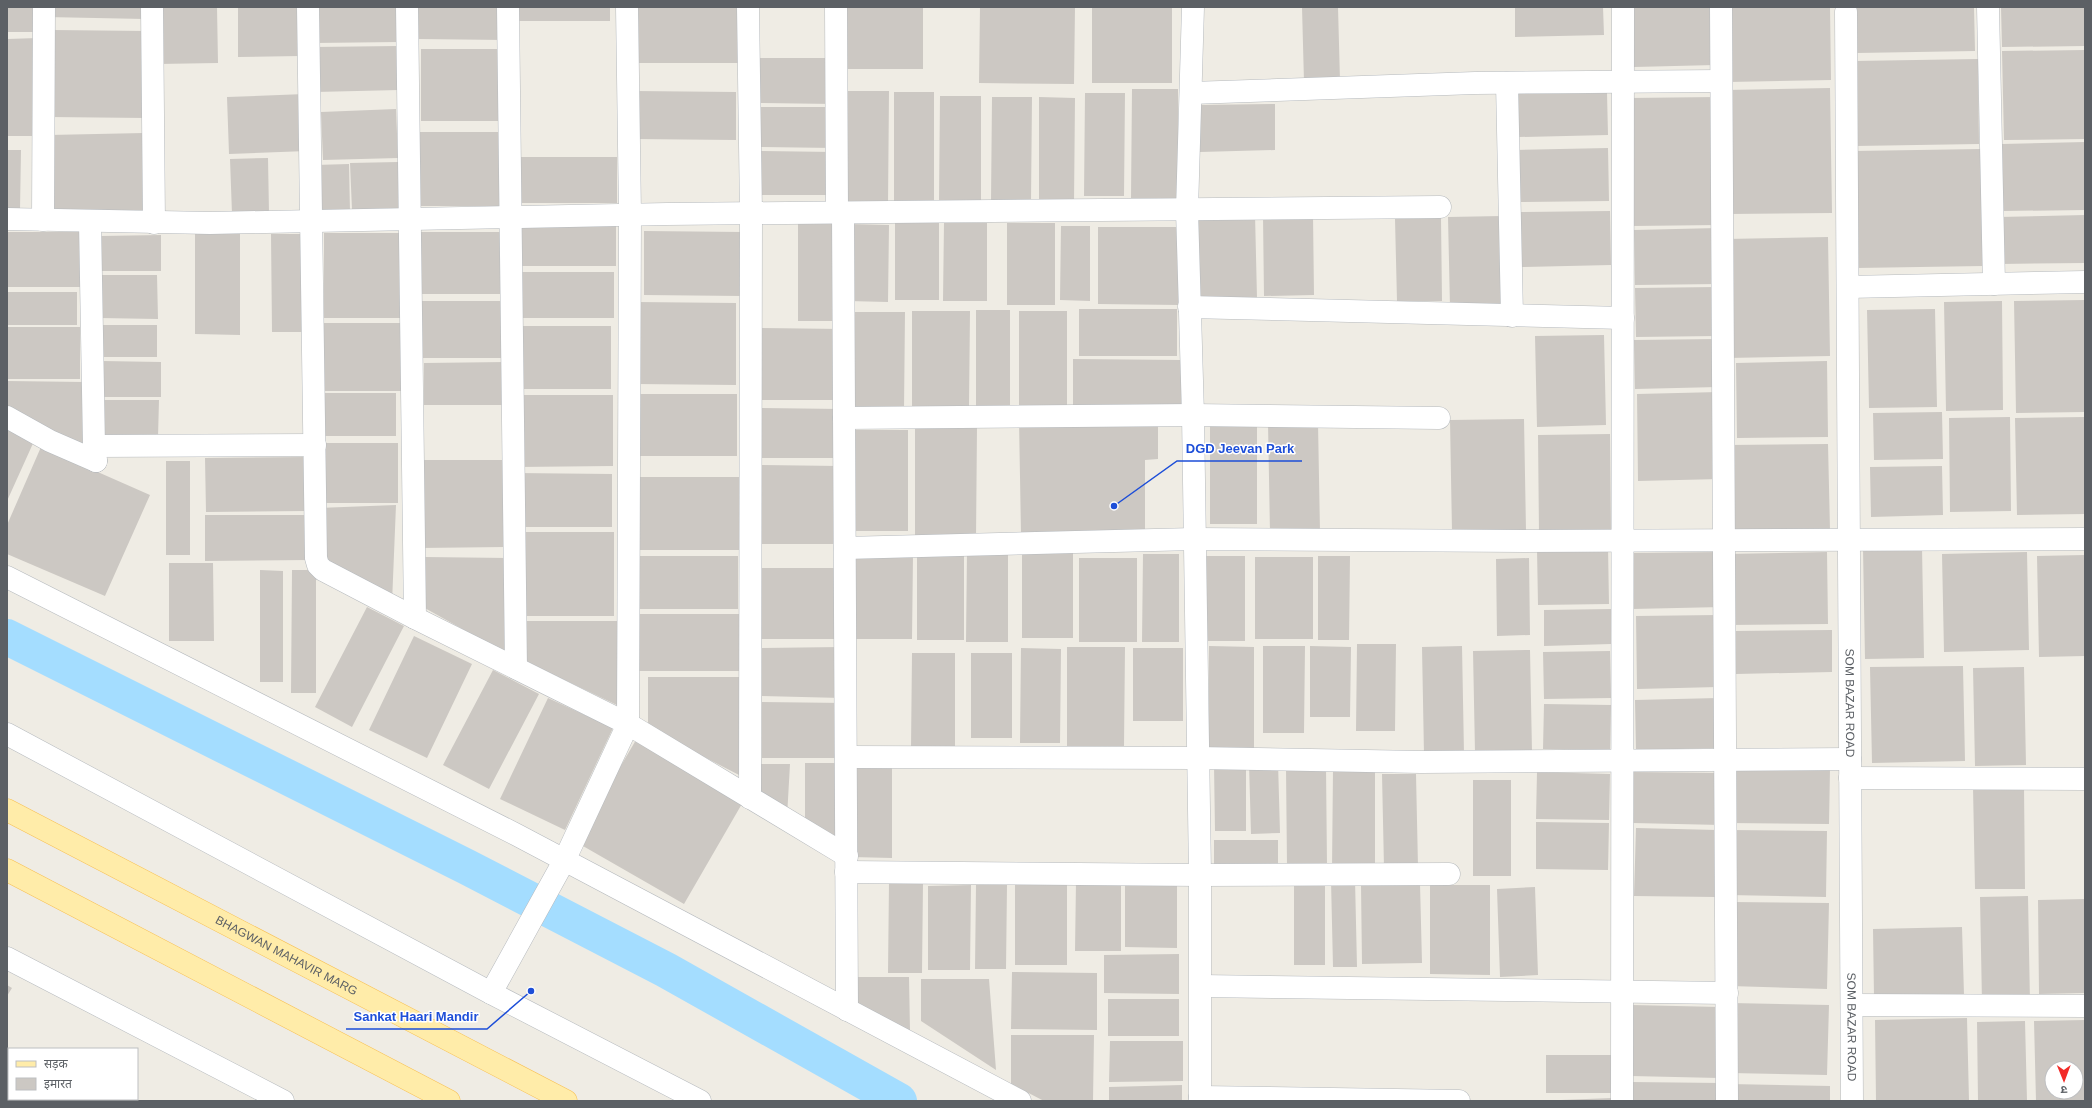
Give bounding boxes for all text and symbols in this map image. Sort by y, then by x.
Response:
callout: DGD Jeevan Park [1177,436,1302,461]
text: DGD Jeevan Park [1186,441,1295,456]
street label: SOM BAZAR ROAD [1843,649,1857,758]
street label: BHAGWAN MAHAVIR MARG [213,913,360,998]
street label: SOM BAZAR ROAD [1844,973,1859,1082]
callout: Sankat Haari Mandir [346,1004,487,1029]
text: Sankat Haari Mandir [354,1009,479,1024]
legend [8,1048,138,1100]
text: सड़क [44,1057,69,1071]
north arrow [2044,1060,2084,1100]
text: इमारत [44,1077,73,1091]
text: उ [2060,1084,2067,1096]

